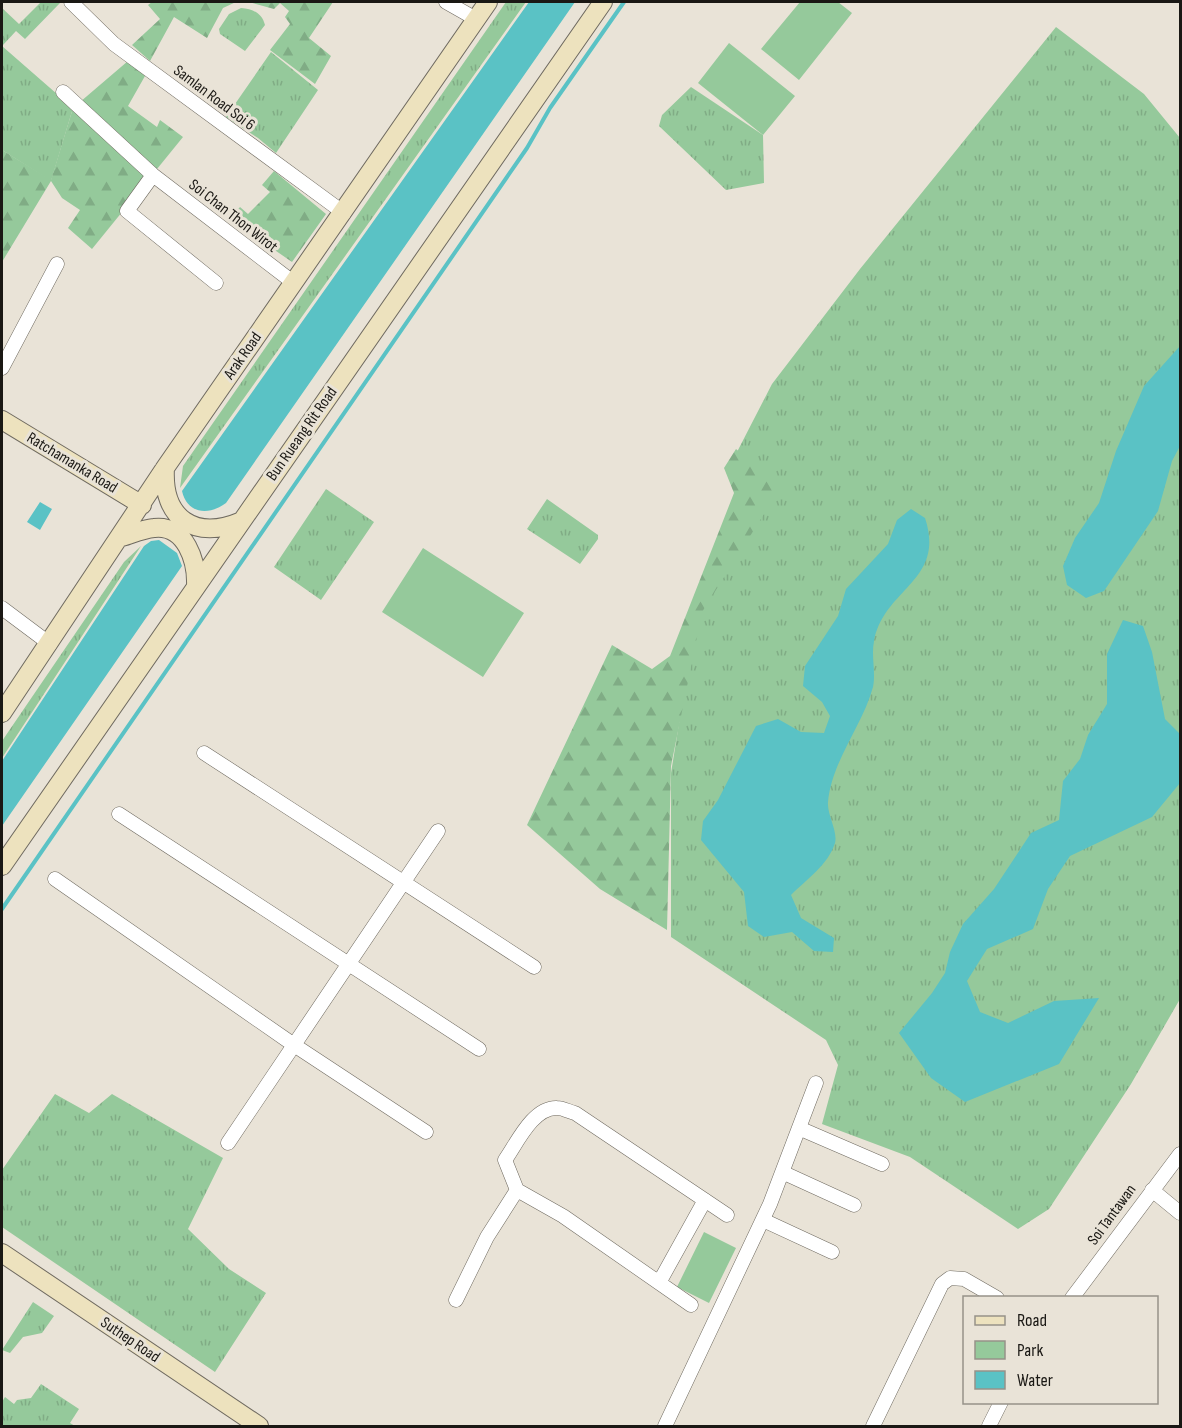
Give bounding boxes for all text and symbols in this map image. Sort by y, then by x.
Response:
street label: Samlan Road Soi 6 [170,61,258,135]
street label: Soi Chan Thon Wirot [185,175,281,257]
street label: Arak Road [219,329,266,384]
street label: Bun Rueang Rit Road [263,383,341,485]
street label: Ratchamanka Road [23,429,121,497]
street label: Soi Tantawan [1084,1181,1140,1249]
legend [963,1296,1158,1404]
text: Road [1017,1310,1047,1331]
street label: Suthep Road [97,1313,163,1367]
text: Park [1017,1340,1043,1361]
text: Water [1017,1370,1053,1391]

